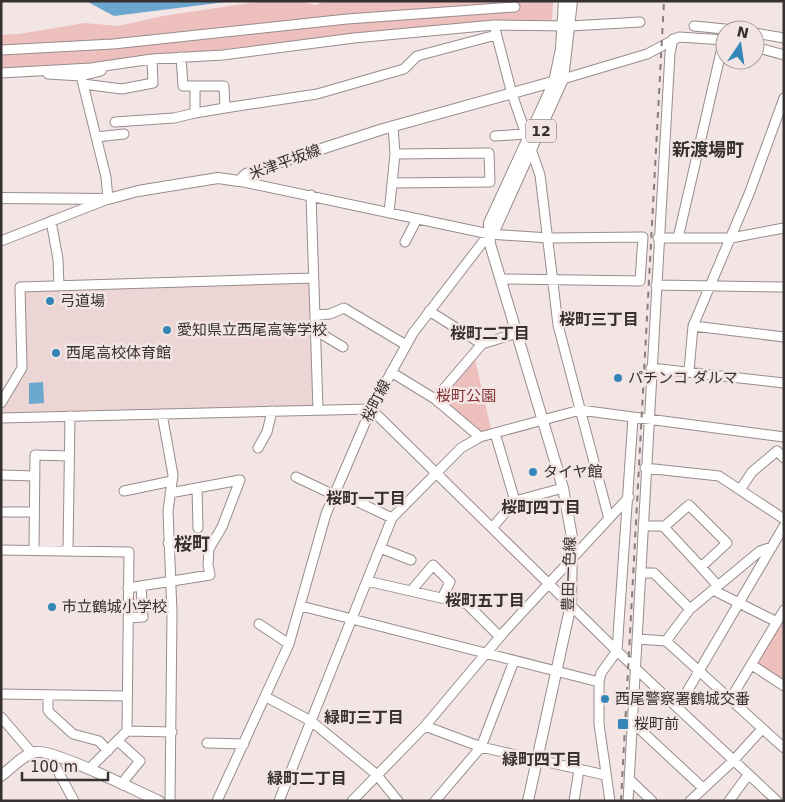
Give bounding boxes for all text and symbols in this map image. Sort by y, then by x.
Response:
north arrow [715,20,765,70]
text: N [735,23,750,41]
road number: 12 [526,120,556,142]
district label: 新渡場町 [672,139,744,160]
street label: 米津平坂線 [247,141,323,183]
place label: 弓道場 [60,292,105,310]
marker: 弓道場 [44,295,56,307]
district label: 桜町三丁目 [559,310,639,329]
place label: 愛知県立西尾高等学校 [177,321,327,339]
marker: 愛知県立西尾高等学校 [161,324,173,336]
district label: 桜町二丁目 [450,324,530,343]
place label: 西尾高校体育館 [66,344,171,362]
marker: 西尾高校体育館 [50,347,62,359]
place label: パチンコ ダルマ [628,369,738,387]
marker: パチンコ ダルマ [612,372,624,384]
street label: 桜町線 [358,377,394,425]
park label: 桜町公園 [436,387,496,405]
place label: タイヤ館 [543,463,603,481]
marker: タイヤ館 [527,466,539,478]
district label: 桜町一丁目 [326,489,406,508]
district label: 桜町四丁目 [501,498,581,517]
district label: 桜町 [174,533,210,554]
street label: 豊田一色線 [559,536,579,612]
district label: 桜町五丁目 [445,591,525,610]
place label: 市立鶴城小学校 [62,598,167,616]
marker: 市立鶴城小学校 [46,601,58,613]
place label: 西尾警察署鶴城交番 [615,690,750,708]
marker: 西尾警察署鶴城交番 [599,693,611,705]
district label: 緑町三丁目 [324,708,404,727]
place label: 桜町前 [634,715,679,733]
marker: 桜町前 [616,717,630,731]
scale bar [22,750,109,782]
district label: 緑町四丁目 [502,750,582,769]
text: 100 m [30,758,78,776]
district label: 緑町二丁目 [267,769,347,788]

